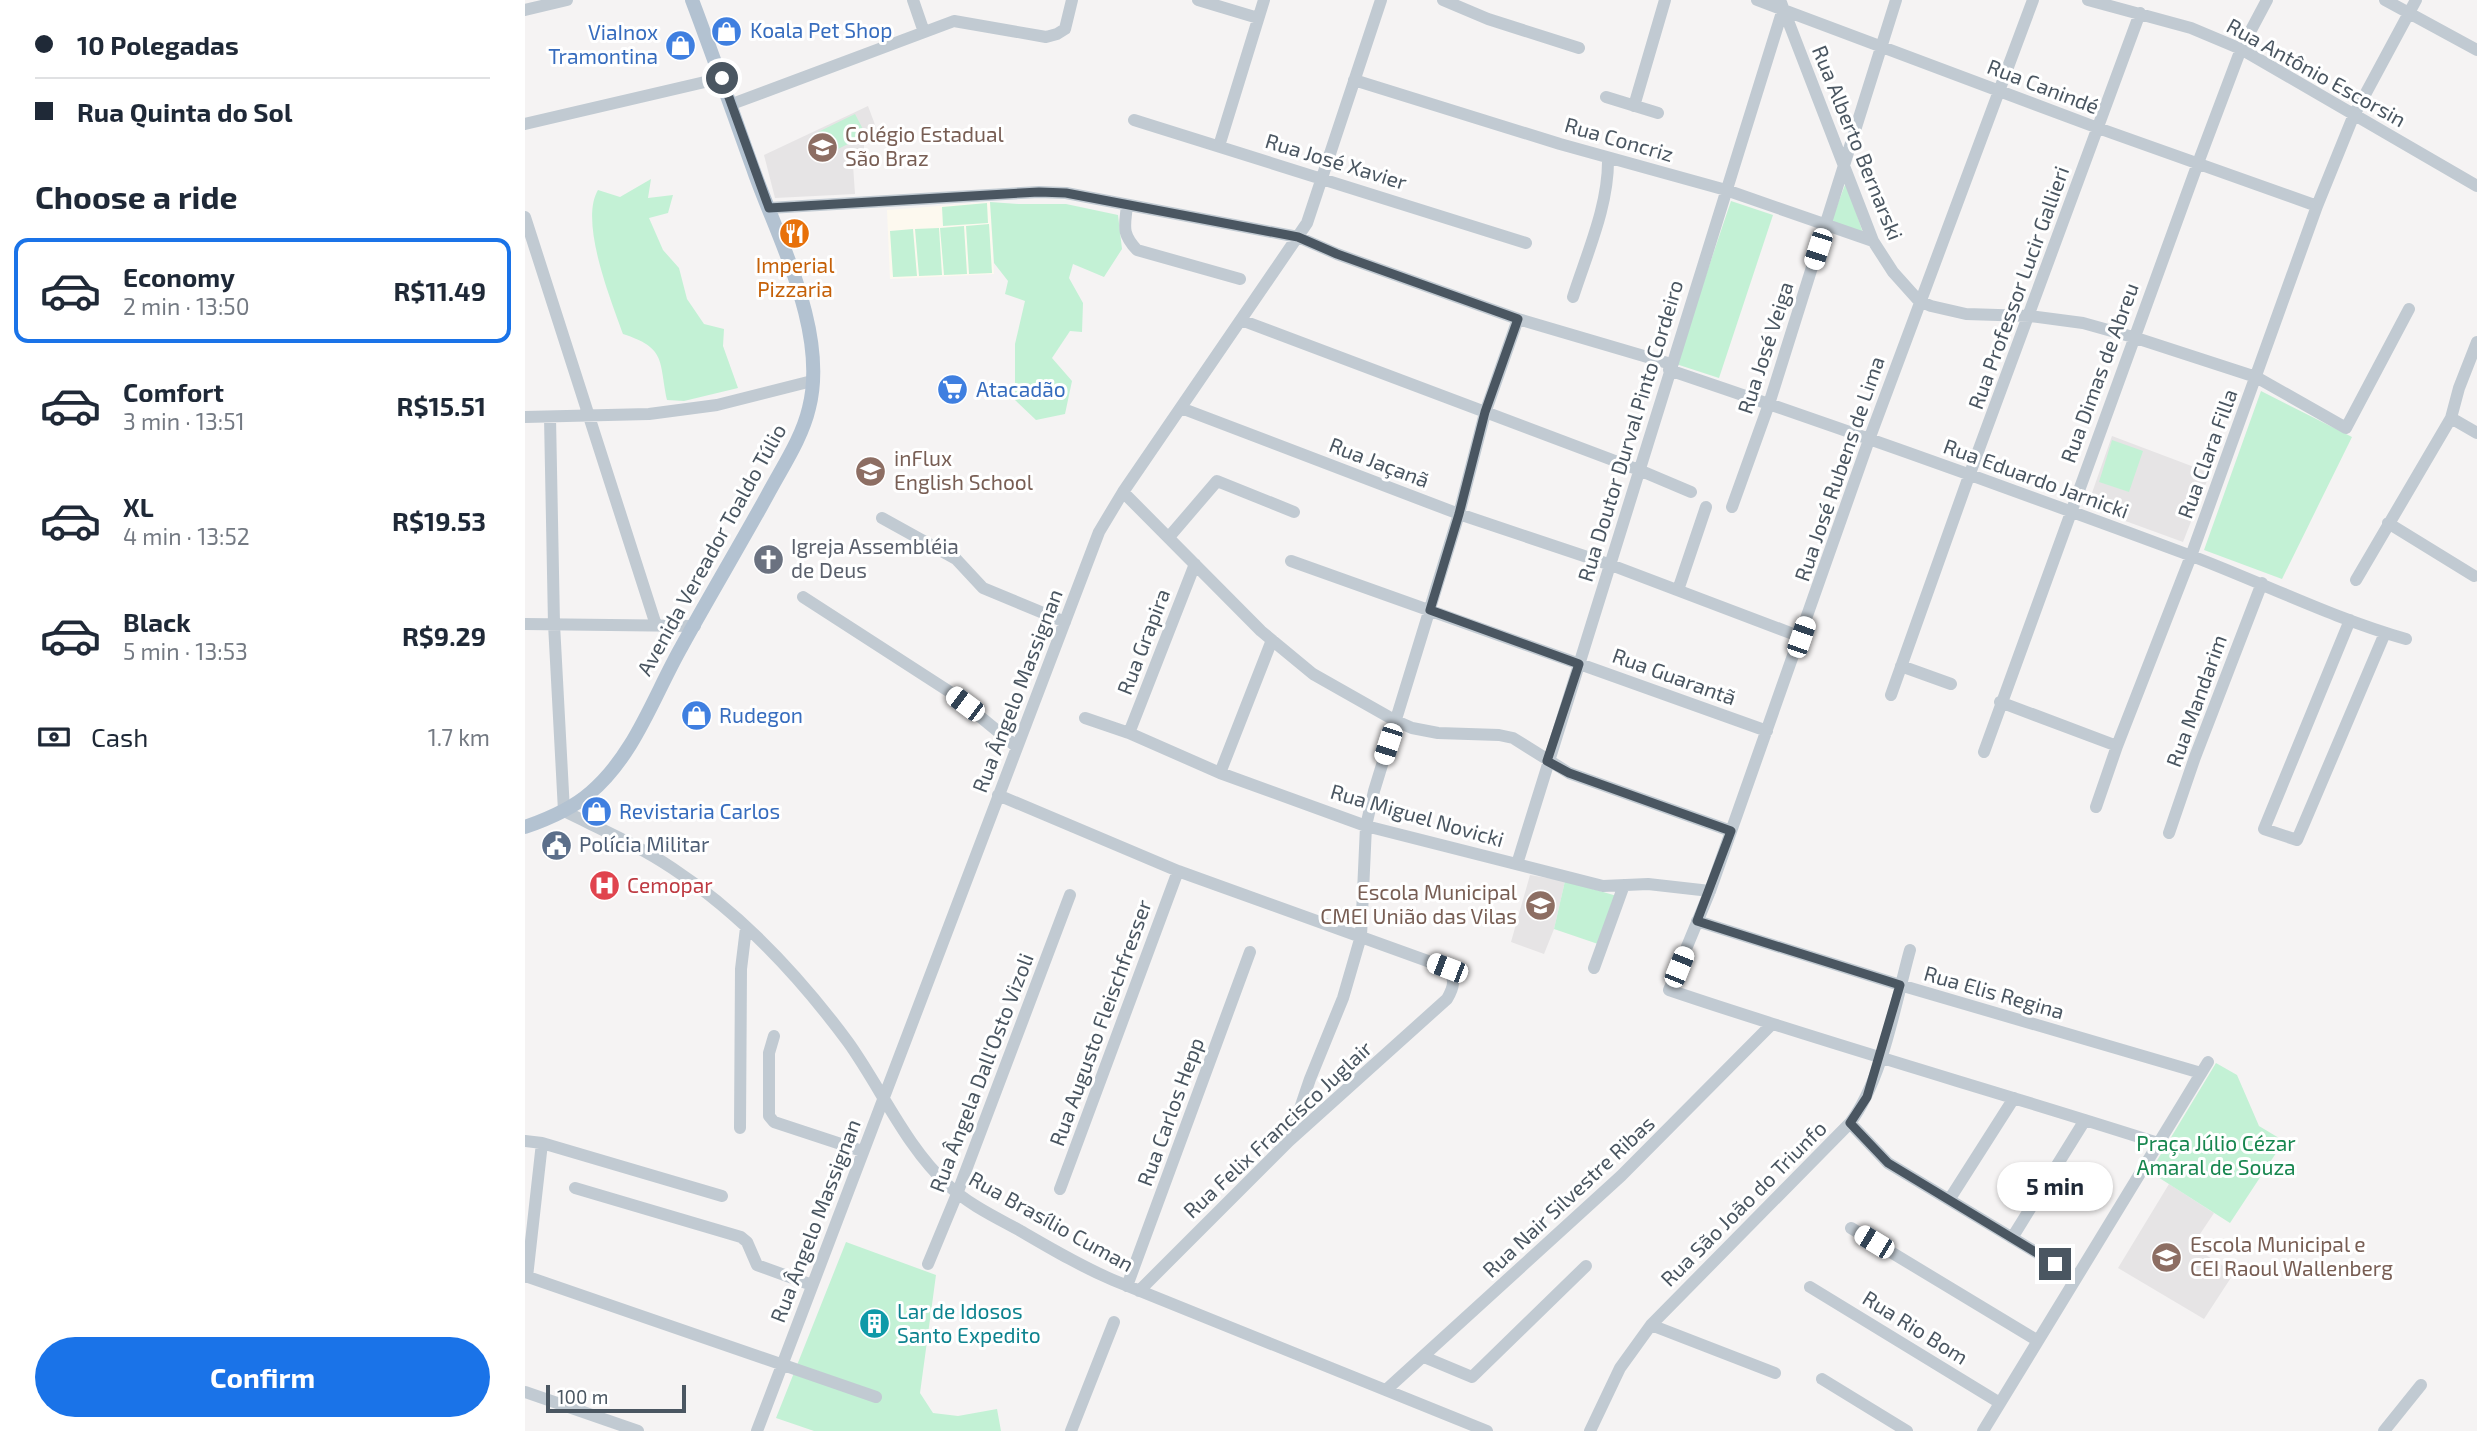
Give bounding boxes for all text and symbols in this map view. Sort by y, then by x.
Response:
street label: Rua Antônio Escorsin [2223,12,2411,131]
shop icon: Koala Pet Shop [710,14,744,48]
place label: Koala Pet Shop [750,17,892,42]
place label: ViaInox Tramontina [548,19,658,68]
shop icon: ViaInox Tramontina [664,28,698,62]
text: 10 Polegadas [77,29,239,60]
street label: Rua Alberto Bernarski [1808,41,1909,243]
street label: Rua Canindé [1984,53,2103,118]
route start [706,62,738,94]
text: Rua Quinta do Sol [77,96,292,127]
street label: Rua Concriz [1562,111,1677,166]
place label: Colégio Estadual São Braz [845,121,1004,170]
street label: Rua José Xavier [1263,127,1411,194]
school or university icon: Colégio Estadual São Braz [805,130,839,164]
street label: Rua Professor Lucir Gallieri [1962,163,2073,412]
text: Choose a ride [35,177,238,215]
restaurant icon: Imperial Pizzaria [778,217,812,251]
car [1802,226,1835,272]
place label: Imperial Pizzaria [756,252,835,301]
icon: car [39,259,102,322]
text: Economy [123,261,235,292]
text: R$11.49 [394,275,486,306]
street label: Rua Doutor Durval Pinto Cordeiro [1572,277,1687,584]
street label: Rua José Veiga [1731,278,1798,417]
street label: Rua Dimas de Abreu [2054,279,2143,466]
text: 2 min · 13:50 [123,292,250,320]
street label: Rua José Rubens de Lima [1788,353,1889,584]
supermarket icon: Atacadão [936,373,970,407]
icon: car [39,374,102,437]
text: Comfort [123,376,224,407]
place label: Atacadão [976,376,1066,401]
street label: Rua Clara Filla [2172,385,2242,522]
text: R$15.51 [397,390,486,421]
text: 3 min · 13:51 [123,407,245,435]
street label: Avenida Vereador Toaldo Túlio [631,419,790,679]
street label: Rua Jaçanã [1325,431,1433,494]
street label: Rua Eduardo Jarnicki [1940,432,2133,523]
place label: inFlux English School [894,445,1034,494]
school or university icon: inFlux English School [854,454,888,488]
icon: car [39,489,102,552]
text: XL [123,491,154,522]
text: R$19.53 [392,505,486,536]
text: 4 min · 13:52 [123,522,250,550]
place label: Igreja Assembléia de Deus [791,533,959,582]
church icon: Igreja Assembléia de Deus [751,542,785,576]
street label: Rua Ângelo Massignan [966,585,1067,796]
street label: Rua Grapira [1111,585,1174,698]
icon: car [39,604,102,667]
text: Black [123,606,191,637]
car [1785,614,1818,660]
text: R$9.29 [402,620,486,651]
street label: Rua Mandarim [2160,631,2231,770]
text: 5 min · 13:53 [123,637,248,665]
street label: Rua Guarantã [1609,642,1740,709]
car [942,683,989,725]
shop icon: Rudegon [679,699,713,733]
place label: Rudegon [719,702,803,727]
icon: cash [35,718,73,756]
text: Cash [91,721,148,752]
car [1372,721,1405,767]
text: 1.7 km [428,723,490,751]
street label: Rua Miguel Novicki [1328,778,1507,851]
shop icon: Revistaria Carlos [579,795,613,829]
place label: Revistaria Carlos [619,798,780,823]
public building icon: Polícia Militar [539,828,573,862]
place label: Polícia Militar [579,831,710,856]
hospital icon: Cemopar [587,869,621,903]
place label: Cemopar [627,872,713,897]
place label: Escola Municipal CMEI União das Vilas [1320,879,1518,928]
school or university icon: Escola Municipal CMEI União das Vilas [1523,888,1557,922]
street label: Rua Augusto Fleischfresser [1043,895,1156,1149]
car [1662,944,1697,990]
street label: Rua Ângela Dall'Osto Vizoli [923,949,1038,1196]
car [1424,951,1471,985]
street label: Rua Elis Regina [1922,960,2067,1023]
street label: Rua Carlos Hepp [1131,1034,1208,1189]
street label: Rua Felix Francisco Juglair [1178,1035,1377,1223]
street label: Rua Nair Silvestre Ribas [1477,1110,1659,1282]
street label: Rua Ângelo Massignan [764,1115,865,1326]
street label: Rua São João do Triunfo [1655,1115,1831,1291]
park label: Praça Júlio Cézar Amaral de Souza [2136,1130,2296,1179]
callout: 5 min [1997,1162,2113,1212]
street label: Rua Brasílio Cuman [965,1165,1138,1276]
text: 5 min [2026,1172,2084,1200]
car [1851,1222,1898,1262]
place label: Escola Municipal e CEI Raoul Wallenberg [2190,1231,2393,1280]
school or university icon: Escola Municipal e CEI Raoul Wallenberg [2150,1240,2184,1274]
route end [2039,1248,2071,1280]
street label: Rua Rio Bom [1859,1285,1973,1369]
place label: Lar de Idosos Santo Expedito [897,1298,1041,1347]
building icon: Lar de Idosos Santo Expedito [857,1307,891,1341]
button: Confirm [35,1337,490,1417]
scale bar [546,1382,686,1414]
text: 100 m [557,1385,608,1408]

